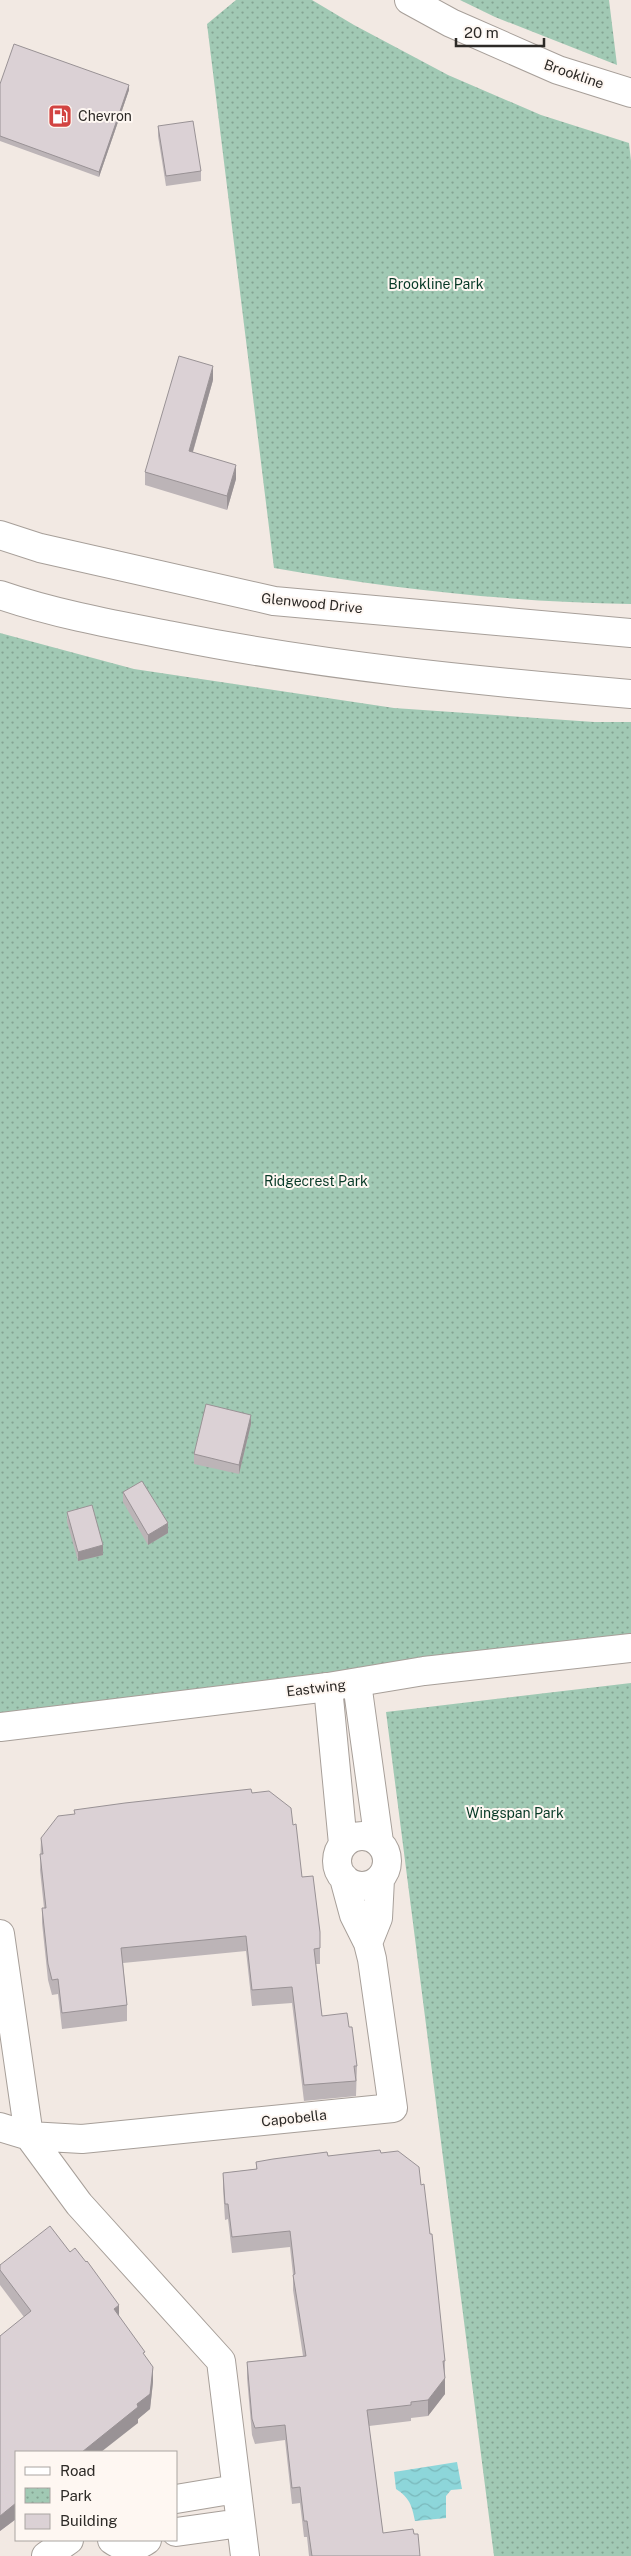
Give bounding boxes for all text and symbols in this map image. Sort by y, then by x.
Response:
scale bar [456,15,544,47]
text: 20 m [464,24,499,41]
street label: Brookline [542,56,606,92]
fuel station icon: Chevron [47,103,73,129]
place label: Chevron [78,108,132,124]
park label: Brookline Park [388,276,484,292]
street label: Glenwood Drive [261,590,364,616]
park label: Ridgecrest Park [264,1173,368,1189]
street label: Eastwing [285,1676,347,1700]
park label: Wingspan Park [466,1805,564,1821]
street label: Capobella [260,2107,328,2129]
legend [15,2451,178,2541]
text: Road [60,2462,96,2479]
text: Park [60,2487,92,2504]
text: Building [60,2512,118,2529]

